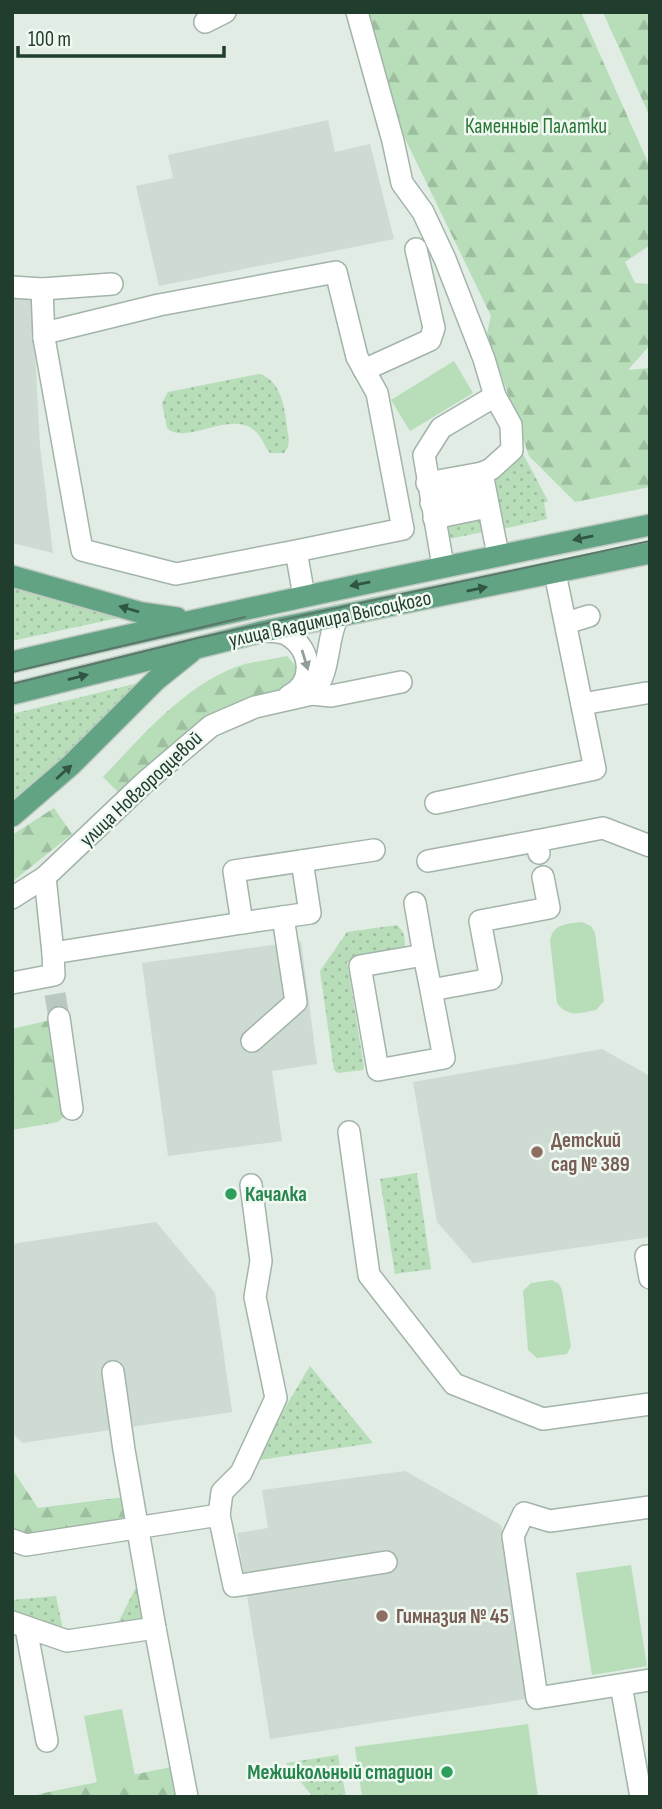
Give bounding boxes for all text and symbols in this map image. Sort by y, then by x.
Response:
scale bar [18,14,224,58]
text: 100 m [28,27,71,52]
park label: Каменные Палатки [465,114,607,139]
one-way arrow [572,533,594,544]
one-way arrow [349,578,371,589]
one-way arrow [466,583,488,594]
street label: улица Владимира Высоцкого [227,585,433,653]
one-way arrow [118,604,139,614]
one-way arrow [300,650,310,671]
one-way arrow [68,671,90,682]
street label: улица Новгородцевой [75,726,207,852]
one-way arrow [55,764,72,780]
place label: Детский сад № 389 [551,1128,630,1177]
marker: Детский сад № 389 [529,1144,545,1160]
place label: Качалка [245,1182,307,1207]
marker: Качалка [223,1186,239,1202]
place label: Гимназия № 45 [396,1604,509,1629]
marker: Гимназия № 45 [374,1608,390,1624]
place label: Межшкольный стадион [247,1760,433,1785]
marker: Межшкольный стадион [439,1764,455,1780]

